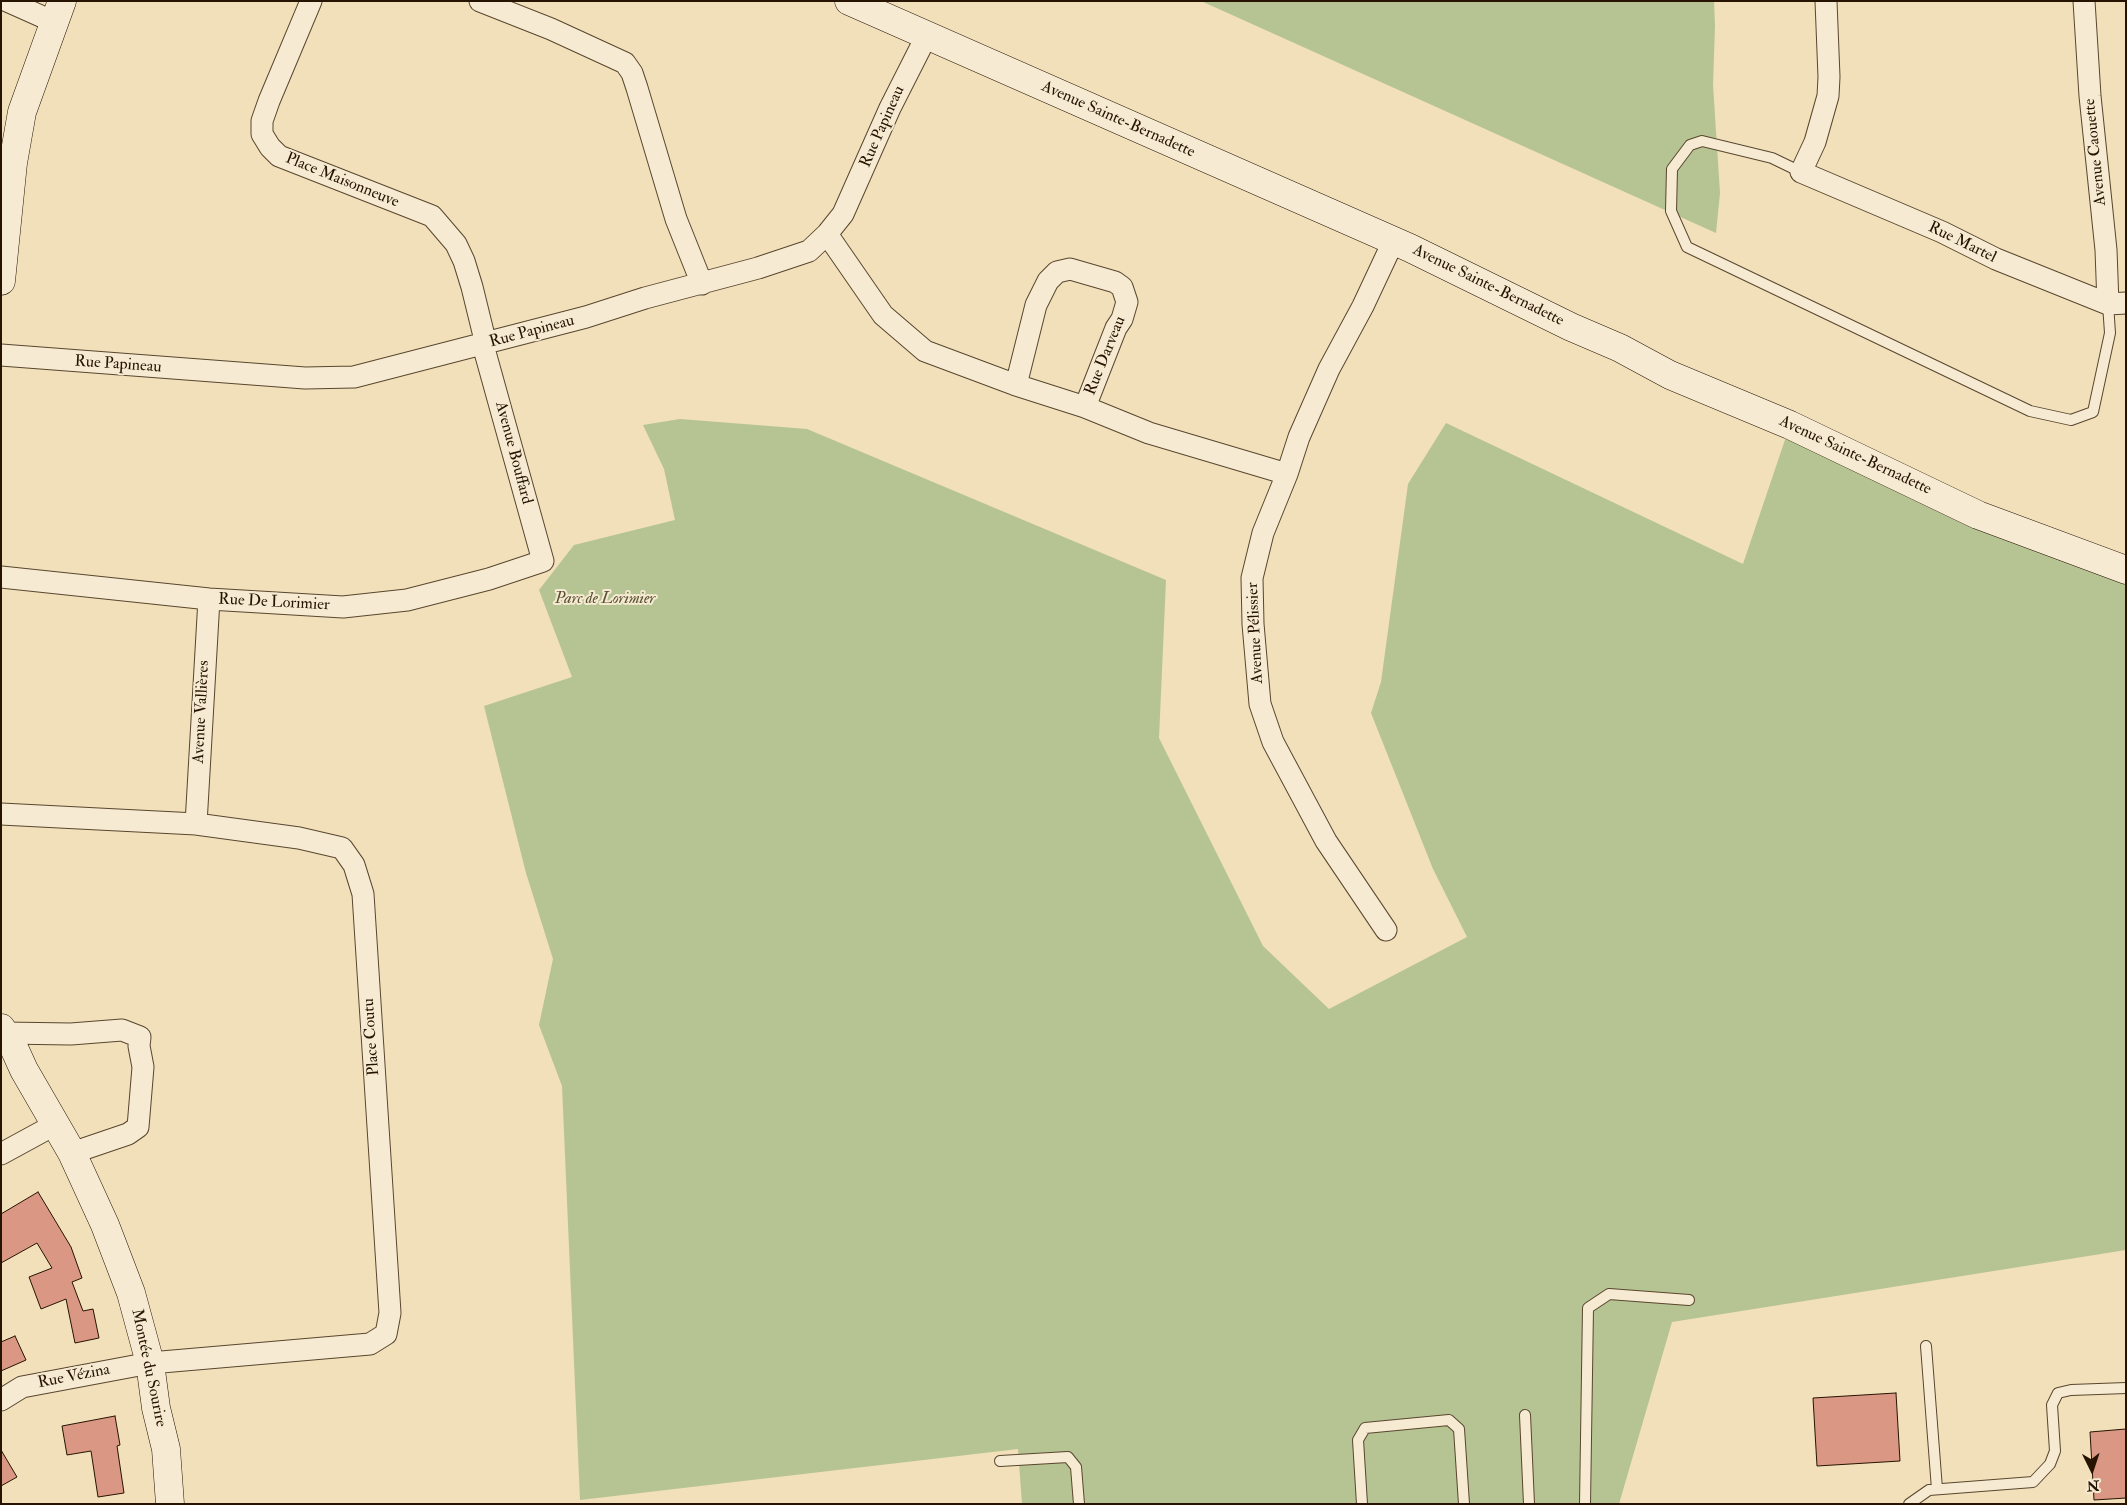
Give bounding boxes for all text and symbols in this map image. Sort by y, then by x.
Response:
street label: Avenue Sainte-Bernadette [1038,78,1198,162]
street label: Rue Papineau [856,83,910,171]
street label: Avenue Caouette [2081,97,2111,207]
street label: Place Maisonneuve [282,149,402,213]
street label: Rue Martel [1925,218,1999,268]
street label: Avenue Sainte-Bernadette [1409,241,1567,331]
street label: Rue Papineau [487,311,577,353]
street label: Rue Darveau [1081,314,1131,398]
street label: Rue Papineau [74,352,162,378]
street label: Avenue Bouffard [490,400,536,506]
street label: Avenue Sainte-Bernadette [1776,412,1934,500]
street label: Avenue Pélissier [1244,582,1268,684]
street label: Rue De Lorimier [218,590,330,616]
park label: Parc de Lorimier [555,590,655,610]
street label: Avenue Vallières [190,660,214,764]
street label: Place Coutu [360,998,384,1076]
street label: Montée du Sourire [126,1307,170,1429]
street label: Rue Vézina [36,1361,112,1393]
north arrow [2067,1445,2117,1495]
text: N [2086,1477,2100,1494]

